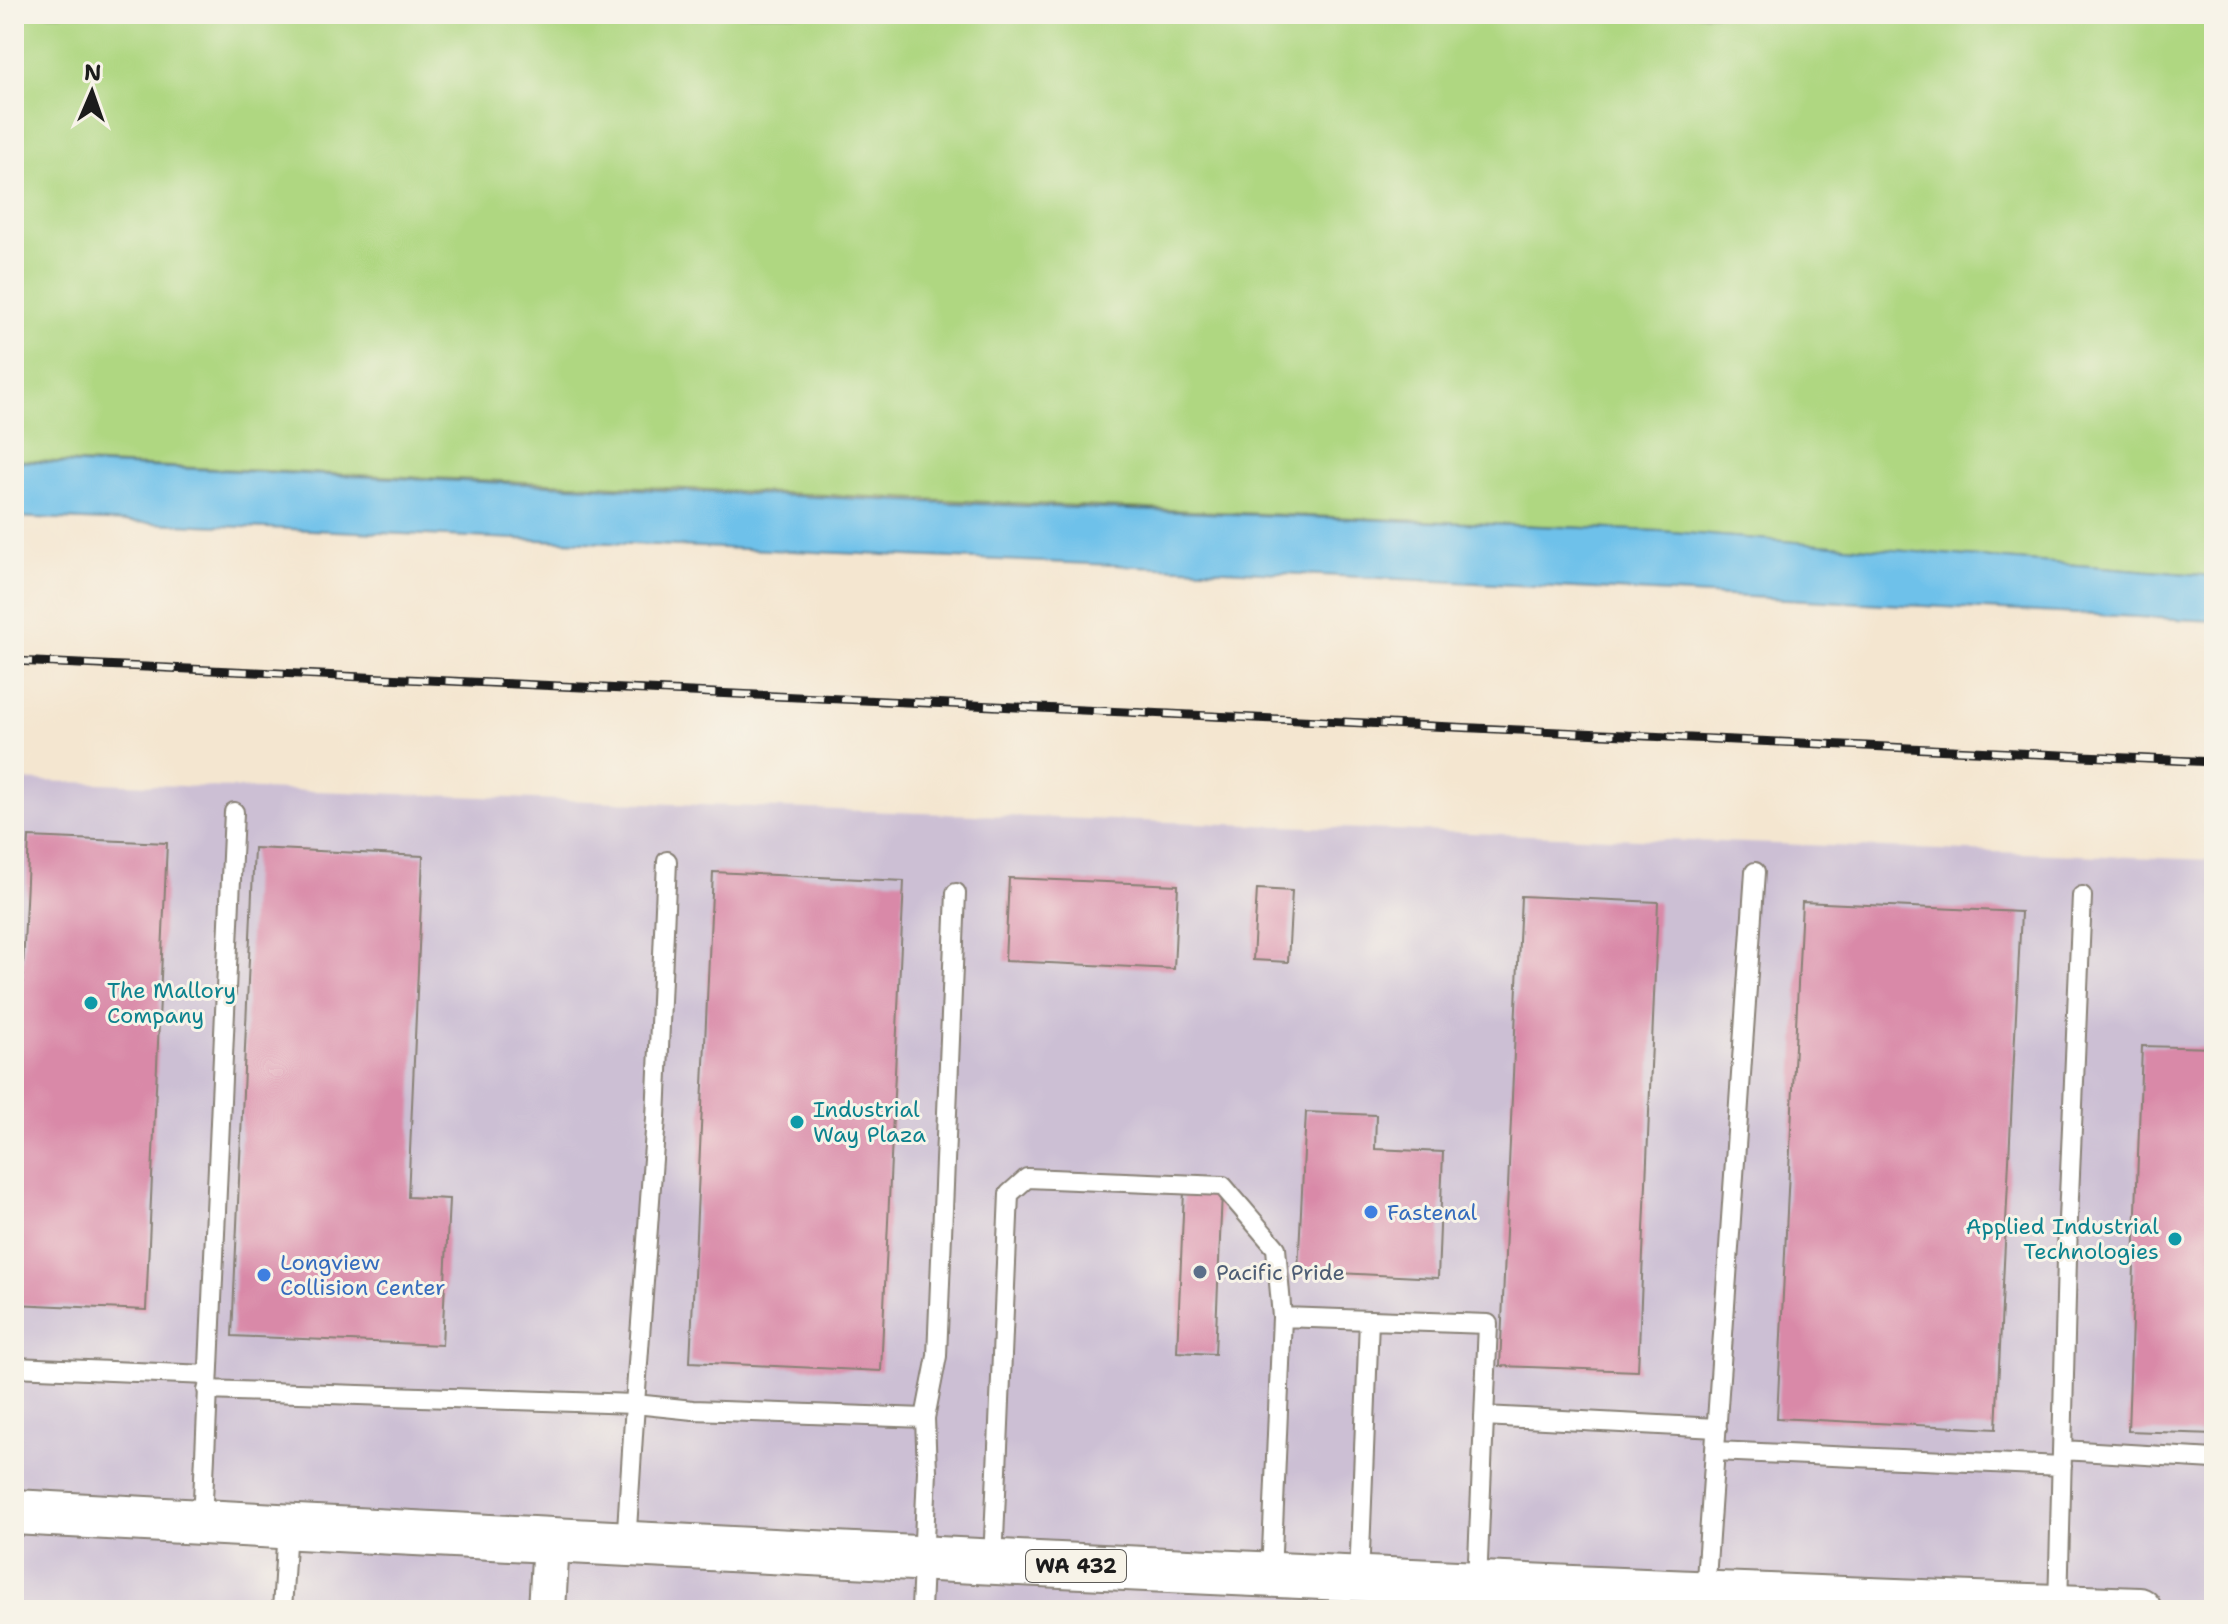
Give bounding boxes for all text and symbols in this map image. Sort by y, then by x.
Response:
north arrow [52,52,132,132]
text: N [83,58,102,87]
place label: The Mallory Company [107,976,236,1030]
marker: The Mallory Company [82,994,100,1012]
place label: Industrial Way Plaza [813,1095,926,1149]
marker: Industrial Way Plaza [788,1113,806,1131]
place label: Fastenal [1387,1198,1478,1227]
marker: Fastenal [1362,1203,1380,1221]
place label: Applied Industrial Technologies [1966,1212,2159,1266]
marker: Applied Industrial Technologies [2166,1230,2184,1248]
place label: Longview Collision Center [280,1248,446,1302]
place label: Pacific Pride [1216,1258,1345,1287]
marker: Pacific Pride [1191,1263,1209,1281]
marker: Longview Collision Center [255,1266,273,1284]
road number: WA 432 [1026,1550,1126,1582]

